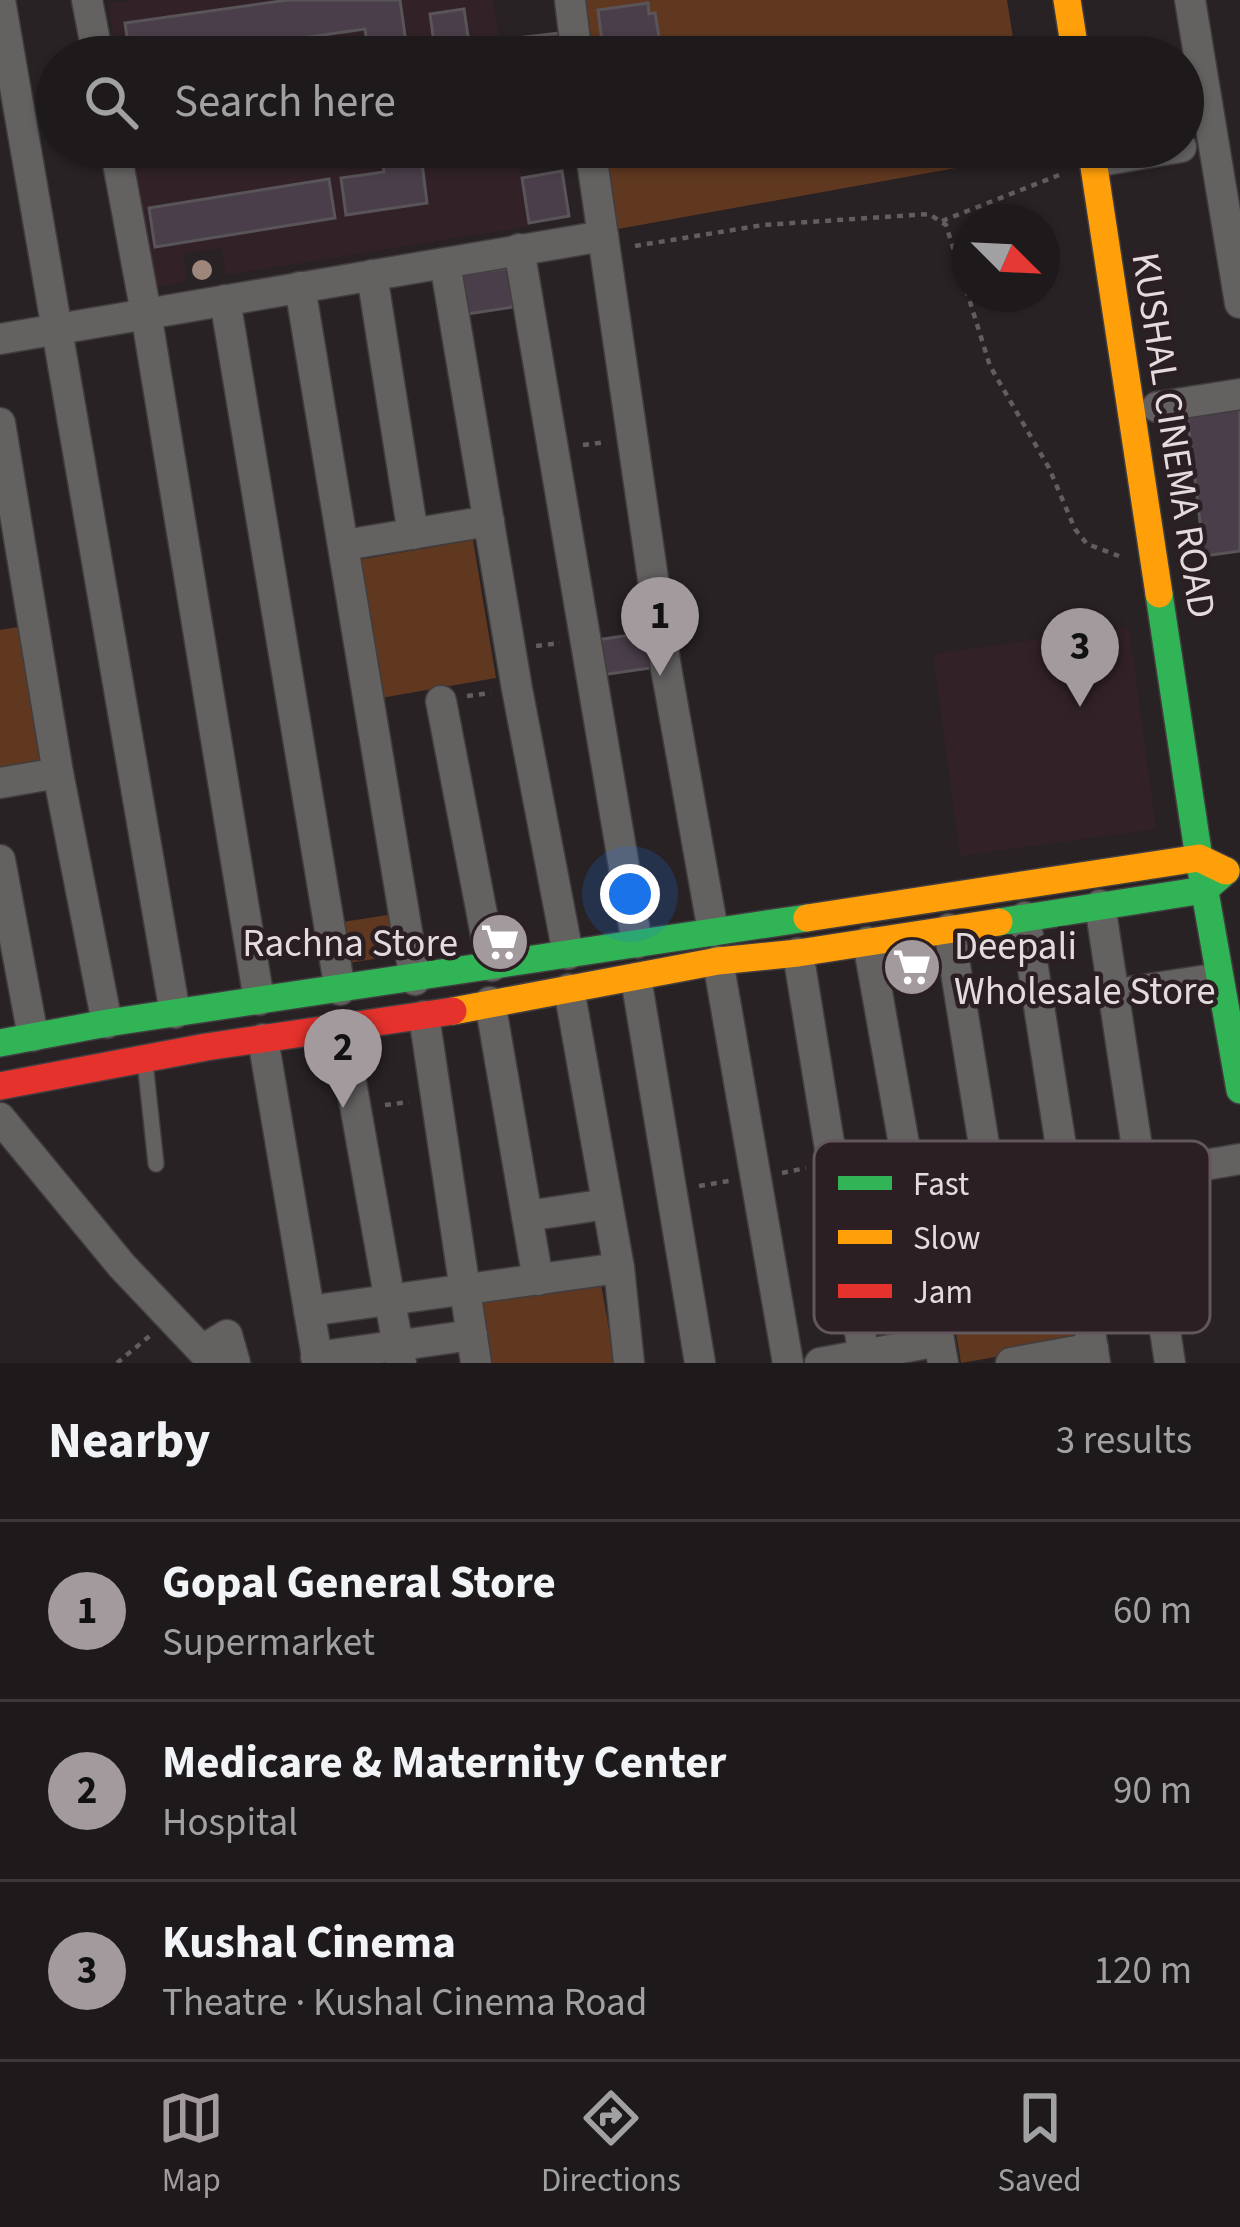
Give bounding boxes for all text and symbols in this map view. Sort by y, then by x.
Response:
search box [36,36,1204,168]
icon: search [78,69,144,135]
text: Search here [174,70,396,134]
north arrow [952,204,1060,312]
street label: KUSHAL CINEMA ROAD [1116,248,1230,622]
pin: 1 [621,577,699,676]
pin: 3 [1041,608,1119,707]
your location [600,864,660,924]
supermarket icon: Rachna Store [469,911,531,973]
place label: Rachna Store [242,916,458,972]
place label: Deepali Wholesale Store [954,919,1216,1020]
supermarket icon: Deepali Wholesale Store [881,936,943,998]
pin: 2 [304,1009,382,1108]
legend [814,1141,1210,1333]
text: Fast [913,1161,969,1208]
text: Slow [913,1215,981,1262]
text: Jam [913,1269,973,1316]
text: Nearby [48,1405,210,1477]
text: 3 results [1056,1413,1192,1469]
text: Gopal General Store [162,1551,556,1615]
text: 1 [77,1583,97,1639]
text: 60 m [1113,1583,1192,1639]
text: Supermarket [162,1615,375,1671]
text: Medicare & Maternity Center [162,1731,726,1795]
text: 2 [77,1763,97,1819]
text: 90 m [1113,1763,1192,1819]
text: Hospital [162,1795,298,1851]
text: Kushal Cinema [162,1911,456,1975]
text: 3 [77,1943,97,1999]
text: 120 m [1094,1943,1192,1999]
text: Theatre · Kushal Cinema Road [162,1975,647,2031]
tab: Map [158,2085,224,2204]
tab: Directions [541,2085,681,2204]
tab: Saved [997,2085,1082,2204]

